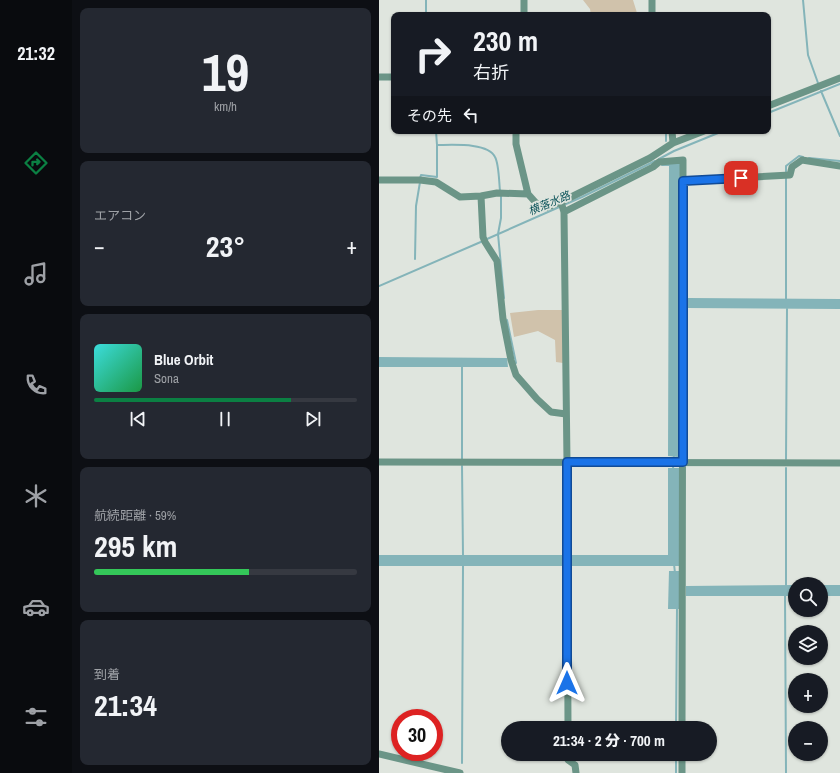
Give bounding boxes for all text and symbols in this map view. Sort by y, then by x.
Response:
text: 230 m [473,22,538,60]
icon: right [407,28,459,80]
text: 19 [202,37,249,107]
text: 21:32 [17,41,55,66]
text: 右折 [473,60,509,85]
text: km/h [214,98,237,115]
icon: left [460,104,482,126]
text: その先 [407,105,452,126]
icon: directions [22,149,50,177]
pin [724,161,758,195]
icon: arrive [730,167,752,189]
water label: 横落水路 [526,188,573,218]
text: エアコン [94,207,146,224]
text: 23° [206,226,245,266]
text: − [94,231,105,261]
text: + [346,231,357,261]
icon: music [22,260,50,288]
text: Blue Orbit [154,349,213,370]
text: Sona [154,370,179,387]
icon: phone [22,371,50,399]
icon: previous [127,408,149,430]
icon: pause [214,408,236,430]
icon: next [302,408,324,430]
icon: climate [22,482,50,510]
text: 航続距離 · 59% [94,507,176,524]
text: 295 km [94,526,177,566]
map controls [788,577,828,761]
button: search [788,577,828,617]
icon: car [22,593,50,621]
button: layers [788,625,828,665]
position arrow [546,662,588,704]
text: 到着 [94,666,120,683]
button: + [788,673,828,713]
text: 21:34 [94,685,157,725]
icon: filters [22,703,50,731]
speed limit sign: 30 [391,709,443,761]
button: − [788,721,828,761]
text: 21:34 · 2 分 · 700 m [553,730,665,751]

